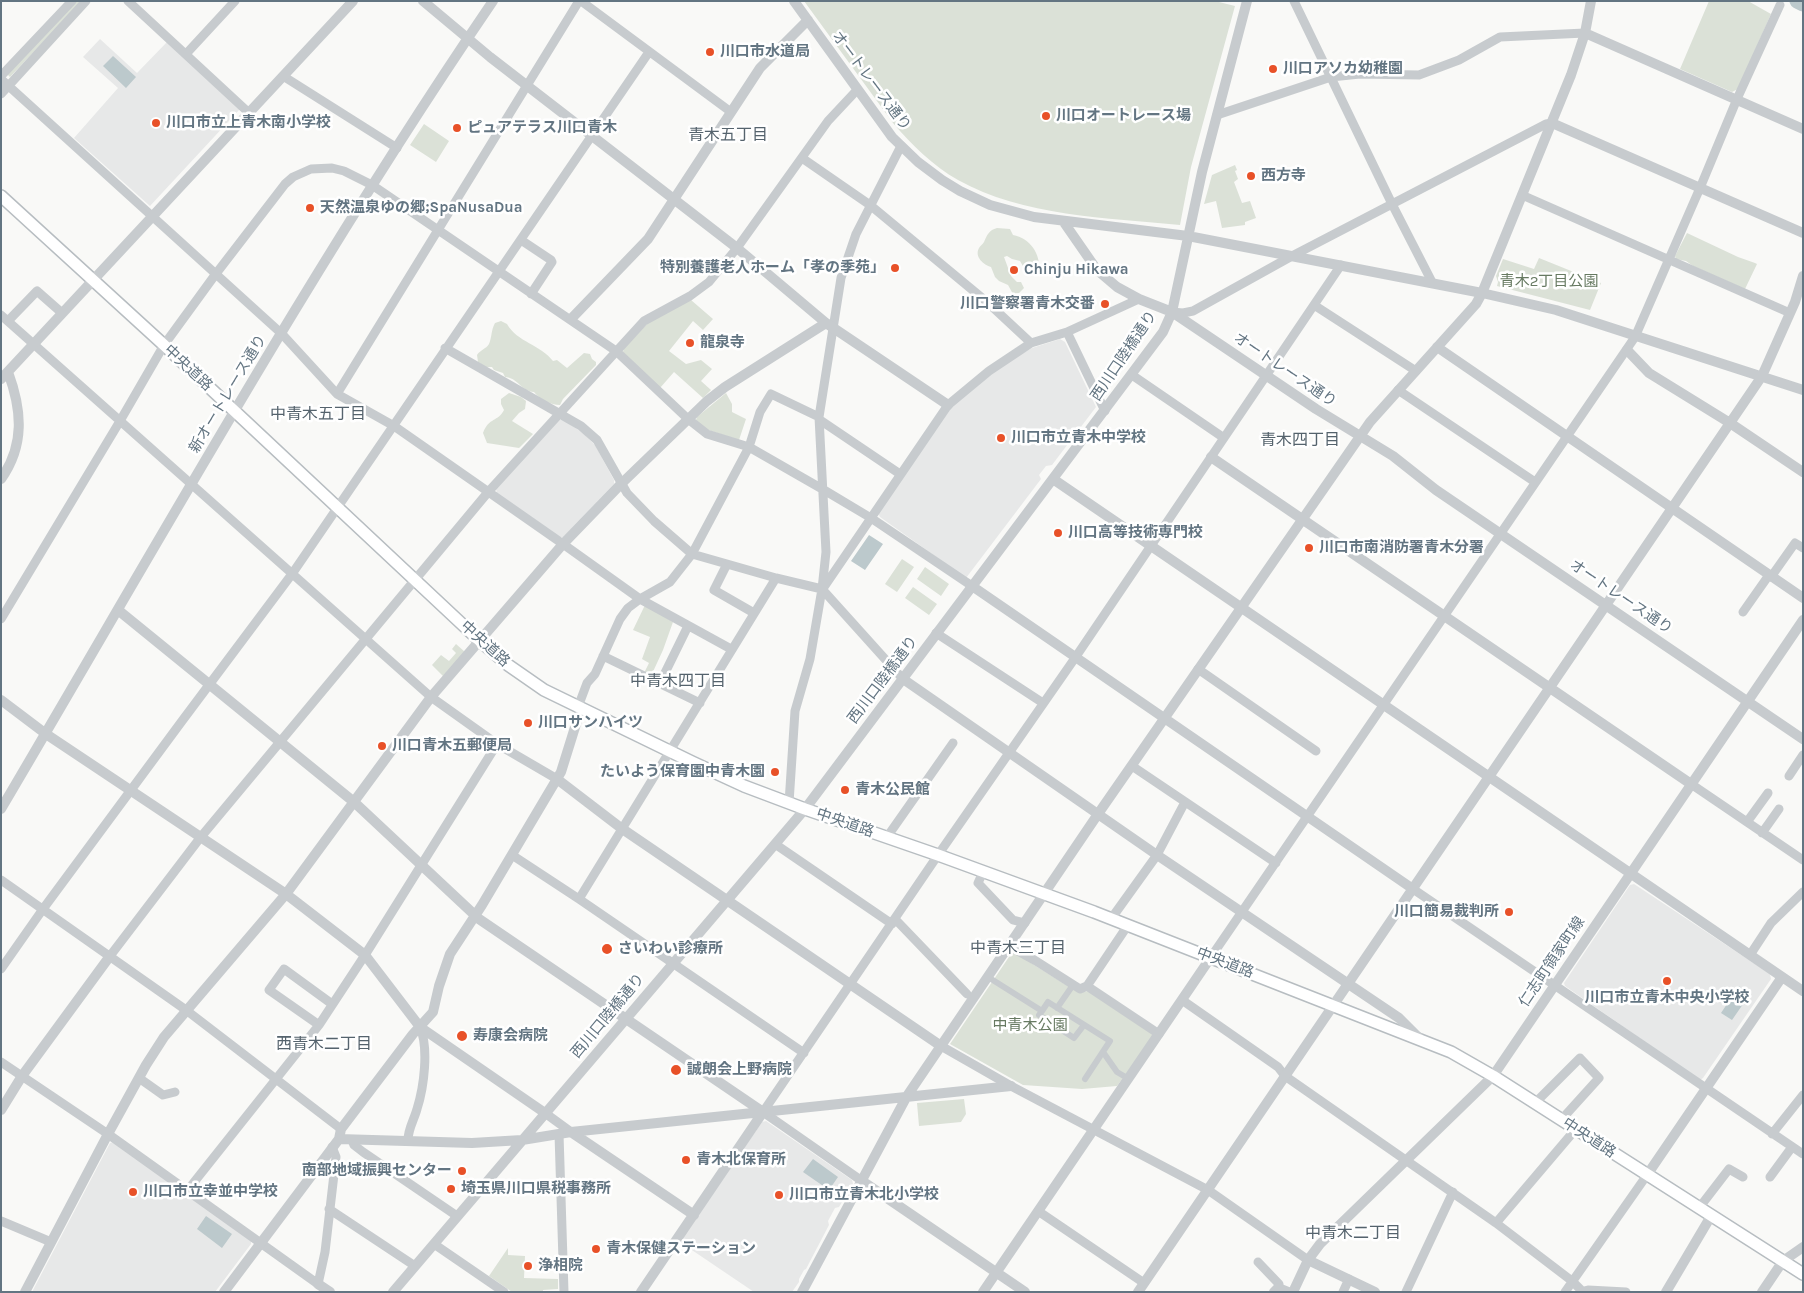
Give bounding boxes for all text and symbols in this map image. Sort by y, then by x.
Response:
street label: オートレース通り [828,28,914,134]
place label: 川口市水道局 [720,43,810,61]
marker: 川口市水道局 [704,46,716,58]
place label: 川口アソカ幼稚園 [1283,60,1403,78]
marker: 川口アソカ幼稚園 [1267,63,1279,75]
place label: 川口オートレース場 [1056,107,1191,125]
marker: 川口オートレース場 [1040,110,1052,122]
place label: 川口市立上青木南小学校 [166,114,331,132]
marker: 川口市立上青木南小学校 [150,117,162,129]
place label: ピュアテラス川口青木 [467,119,617,137]
marker: ピュアテラス川口青木 [451,122,463,134]
district label: 青木五丁目 [688,125,768,145]
place label: 西方寺 [1261,167,1306,185]
marker: 西方寺 [1245,170,1257,182]
place label: 天然温泉ゆの郷;SpaNusaDua [320,199,522,217]
marker: 天然温泉ゆの郷;SpaNusaDua [304,202,316,214]
place label: 特別養護老人ホーム「孝の季苑」 [660,259,885,277]
place label: Chinju Hikawa [1024,261,1129,279]
marker: 特別養護老人ホーム「孝の季苑」 [889,262,901,274]
marker: Chinju Hikawa [1008,264,1020,276]
park label: 青木2丁目公園 [1500,273,1598,291]
place label: 川口警察署青木交番 [960,295,1095,313]
marker: 川口警察署青木交番 [1099,298,1111,310]
street label: 西川口陸橋通り [1087,307,1161,405]
street label: オートレース通り [1230,329,1340,411]
street label: 新オートレース通り [186,332,270,456]
place label: 龍泉寺 [700,334,745,352]
marker: 龍泉寺 [684,337,696,349]
street label: 中央道路 [160,341,216,395]
district label: 中青木五丁目 [270,404,366,424]
place label: 川口市立青木中学校 [1011,429,1146,447]
district label: 青木四丁目 [1260,430,1340,450]
marker: 川口市立青木中学校 [995,432,1007,444]
place label: 川口高等技術専門校 [1068,524,1203,542]
marker: 川口高等技術専門校 [1052,527,1064,539]
place label: 川口市南消防署青木分署 [1319,539,1484,557]
marker: 川口市南消防署青木分署 [1303,542,1315,554]
street label: オートレース通り [1566,556,1676,638]
street label: 中央道路 [457,617,513,671]
street label: 西川口陸橋通り [844,633,922,727]
district label: 中青木四丁目 [630,671,726,691]
place label: 川口サンハイツ [538,714,643,732]
marker: 川口サンハイツ [522,717,534,729]
place label: 川口青木五郵便局 [392,737,512,755]
marker: 川口青木五郵便局 [376,740,388,752]
place label: たいよう保育園中青木園 [600,763,765,781]
marker: たいよう保育園中青木園 [769,766,781,778]
place label: 青木公民館 [855,781,930,799]
marker: 青木公民館 [839,784,851,796]
street label: 中央道路 [814,805,876,841]
place label: 川口簡易裁判所 [1394,903,1499,921]
marker: 川口簡易裁判所 [1503,906,1515,918]
street label: 仁志町領家町線 [1515,913,1589,1011]
district label: 中青木三丁目 [970,938,1066,958]
place label: さいわい診療所 [618,940,723,958]
marker: さいわい診療所 [600,942,614,956]
street label: 中央道路 [1194,944,1256,982]
street label: 西川口陸橋通り [567,970,649,1062]
marker: 川口市立青木中央小学校 [1661,975,1673,987]
place label: 川口市立青木中央小学校 [1585,989,1749,1007]
park label: 中青木公園 [993,1017,1067,1035]
place label: 寿康会病院 [473,1027,548,1045]
marker: 寿康会病院 [455,1029,469,1043]
district label: 西青木二丁目 [276,1034,372,1054]
place label: 誠朗会上野病院 [687,1061,792,1079]
marker: 誠朗会上野病院 [669,1063,683,1077]
street label: 中央道路 [1559,1114,1619,1162]
place label: 青木北保育所 [696,1151,786,1169]
marker: 青木北保育所 [680,1154,692,1166]
place label: 南部地域振興センター [302,1162,452,1180]
marker: 南部地域振興センター [456,1165,468,1177]
place label: 埼玉県川口県税事務所 [461,1180,611,1198]
place label: 川口市立幸並中学校 [143,1183,278,1201]
marker: 埼玉県川口県税事務所 [445,1183,457,1195]
marker: 川口市立幸並中学校 [127,1186,139,1198]
place label: 川口市立青木北小学校 [789,1186,939,1204]
marker: 川口市立青木北小学校 [773,1189,785,1201]
district label: 中青木二丁目 [1305,1223,1401,1243]
place label: 青木保健ステーション [606,1240,756,1258]
marker: 青木保健ステーション [590,1243,602,1255]
place label: 浄相院 [538,1257,583,1275]
marker: 浄相院 [522,1260,534,1272]

